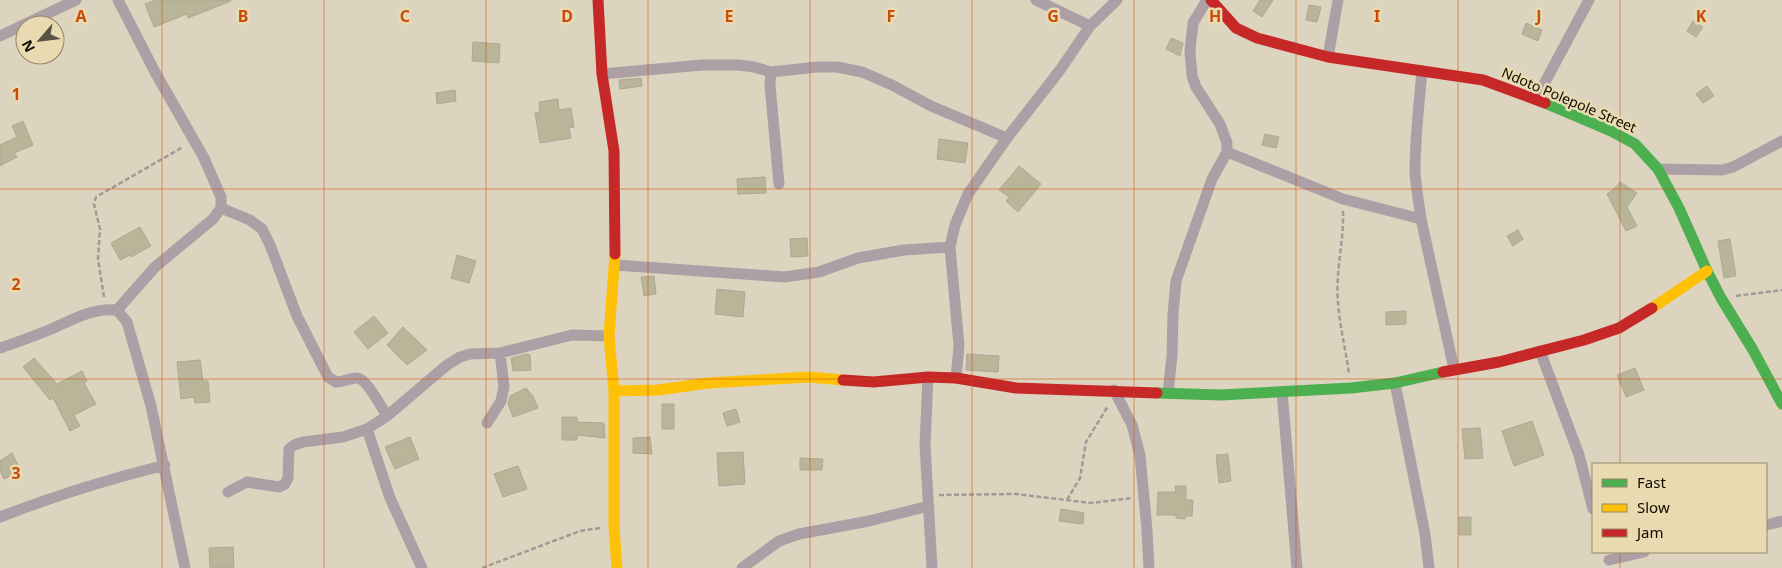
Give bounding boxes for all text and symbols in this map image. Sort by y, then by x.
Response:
text: A [75,5,87,27]
text: B [238,5,248,27]
text: C [400,5,410,27]
text: D [561,5,573,27]
text: E [725,5,734,27]
text: F [887,5,895,27]
text: G [1047,5,1059,27]
text: H [1209,5,1221,27]
text: I [1374,5,1380,27]
text: J [1534,5,1542,27]
text: K [1696,5,1707,27]
north arrow [15,15,65,65]
text: N [17,37,39,56]
street label: Ndoto Polepole Street [1499,63,1639,137]
text: 1 [11,83,21,105]
text: 2 [11,273,21,295]
text: 3 [11,462,21,484]
legend [1592,463,1767,553]
text: Fast [1637,472,1666,492]
text: Slow [1637,497,1670,517]
text: Jam [1635,522,1664,542]

